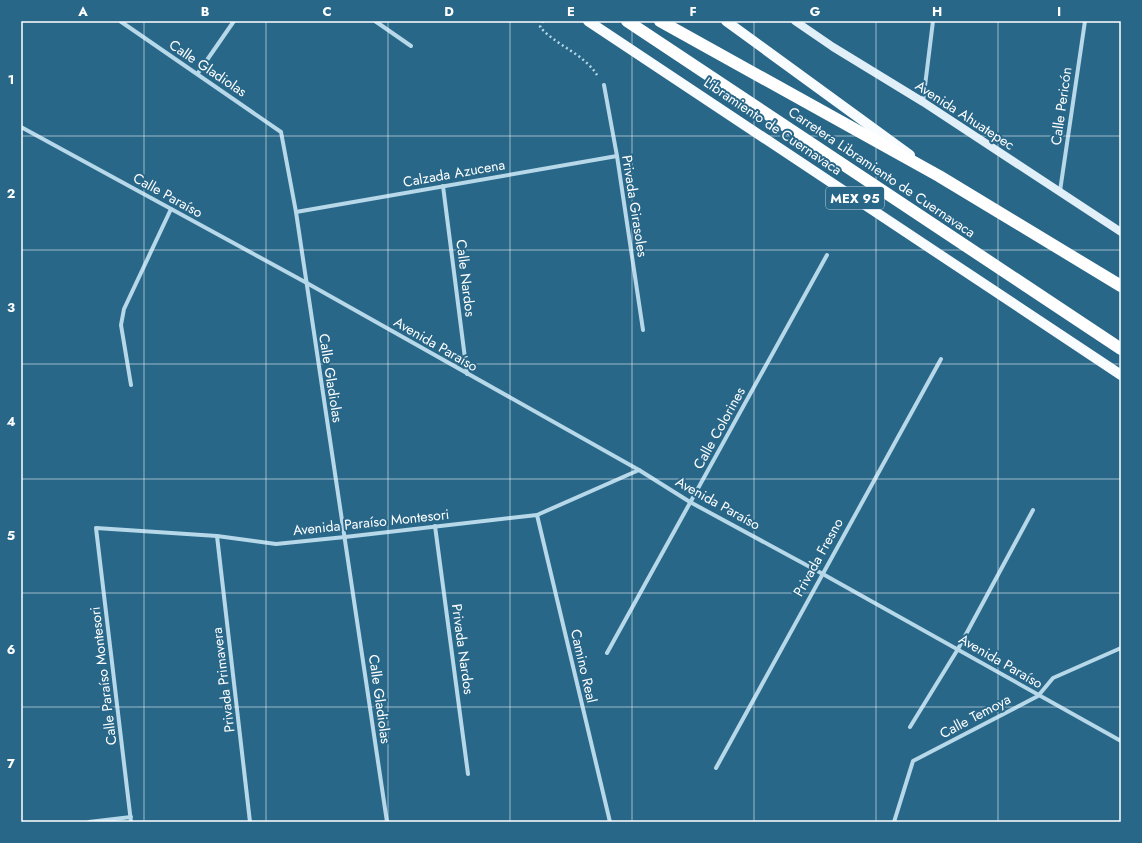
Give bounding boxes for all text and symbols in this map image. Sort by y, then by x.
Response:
text: A [77,2,88,21]
text: B [201,2,210,21]
text: C [322,2,332,21]
text: D [444,2,454,21]
text: E [567,2,575,21]
text: F [689,2,697,21]
text: G [810,2,821,21]
text: H [932,2,942,21]
text: I [1057,2,1061,21]
street label: Calle Gladiolas [165,35,251,102]
street label: Calle Pericón [1046,66,1076,146]
text: 1 [8,70,14,89]
street label: Libramiento de Cuernavaca [700,72,846,180]
street label: Avenida Ahuatepec [911,75,1019,155]
street label: Carretera Libramiento de Cuernavaca [785,102,979,242]
street label: Calzada Azucena [401,154,507,192]
street label: Privada Girasoles [617,154,653,259]
street label: Calle Paraíso [130,168,207,222]
text: 2 [7,184,15,203]
road number: MEX 95 [826,187,884,209]
street label: Calle Nardos [451,238,481,318]
text: 3 [7,298,15,317]
street label: Avenida Paraíso [390,312,482,376]
street label: Calle Gladiolas [314,332,348,424]
street label: Calle Colorines [688,383,750,473]
text: 4 [6,412,16,431]
street label: Avenida Paraíso [672,471,764,535]
street label: Avenida Paraíso Montesori [292,504,450,540]
street label: Privada Fresno [788,514,848,600]
text: 5 [7,526,15,545]
street label: Privada Nardos [447,602,479,696]
street label: Calle Paraíso Montesori [85,606,121,746]
street label: Privada Primavera [207,626,239,734]
street label: Camino Real [566,627,602,705]
street label: Avenida Paraíso [955,629,1047,693]
text: 6 [7,640,16,659]
street label: Calle Gladiolas [364,653,396,745]
street label: Calle Temoya [936,689,1014,743]
text: 7 [7,754,15,773]

